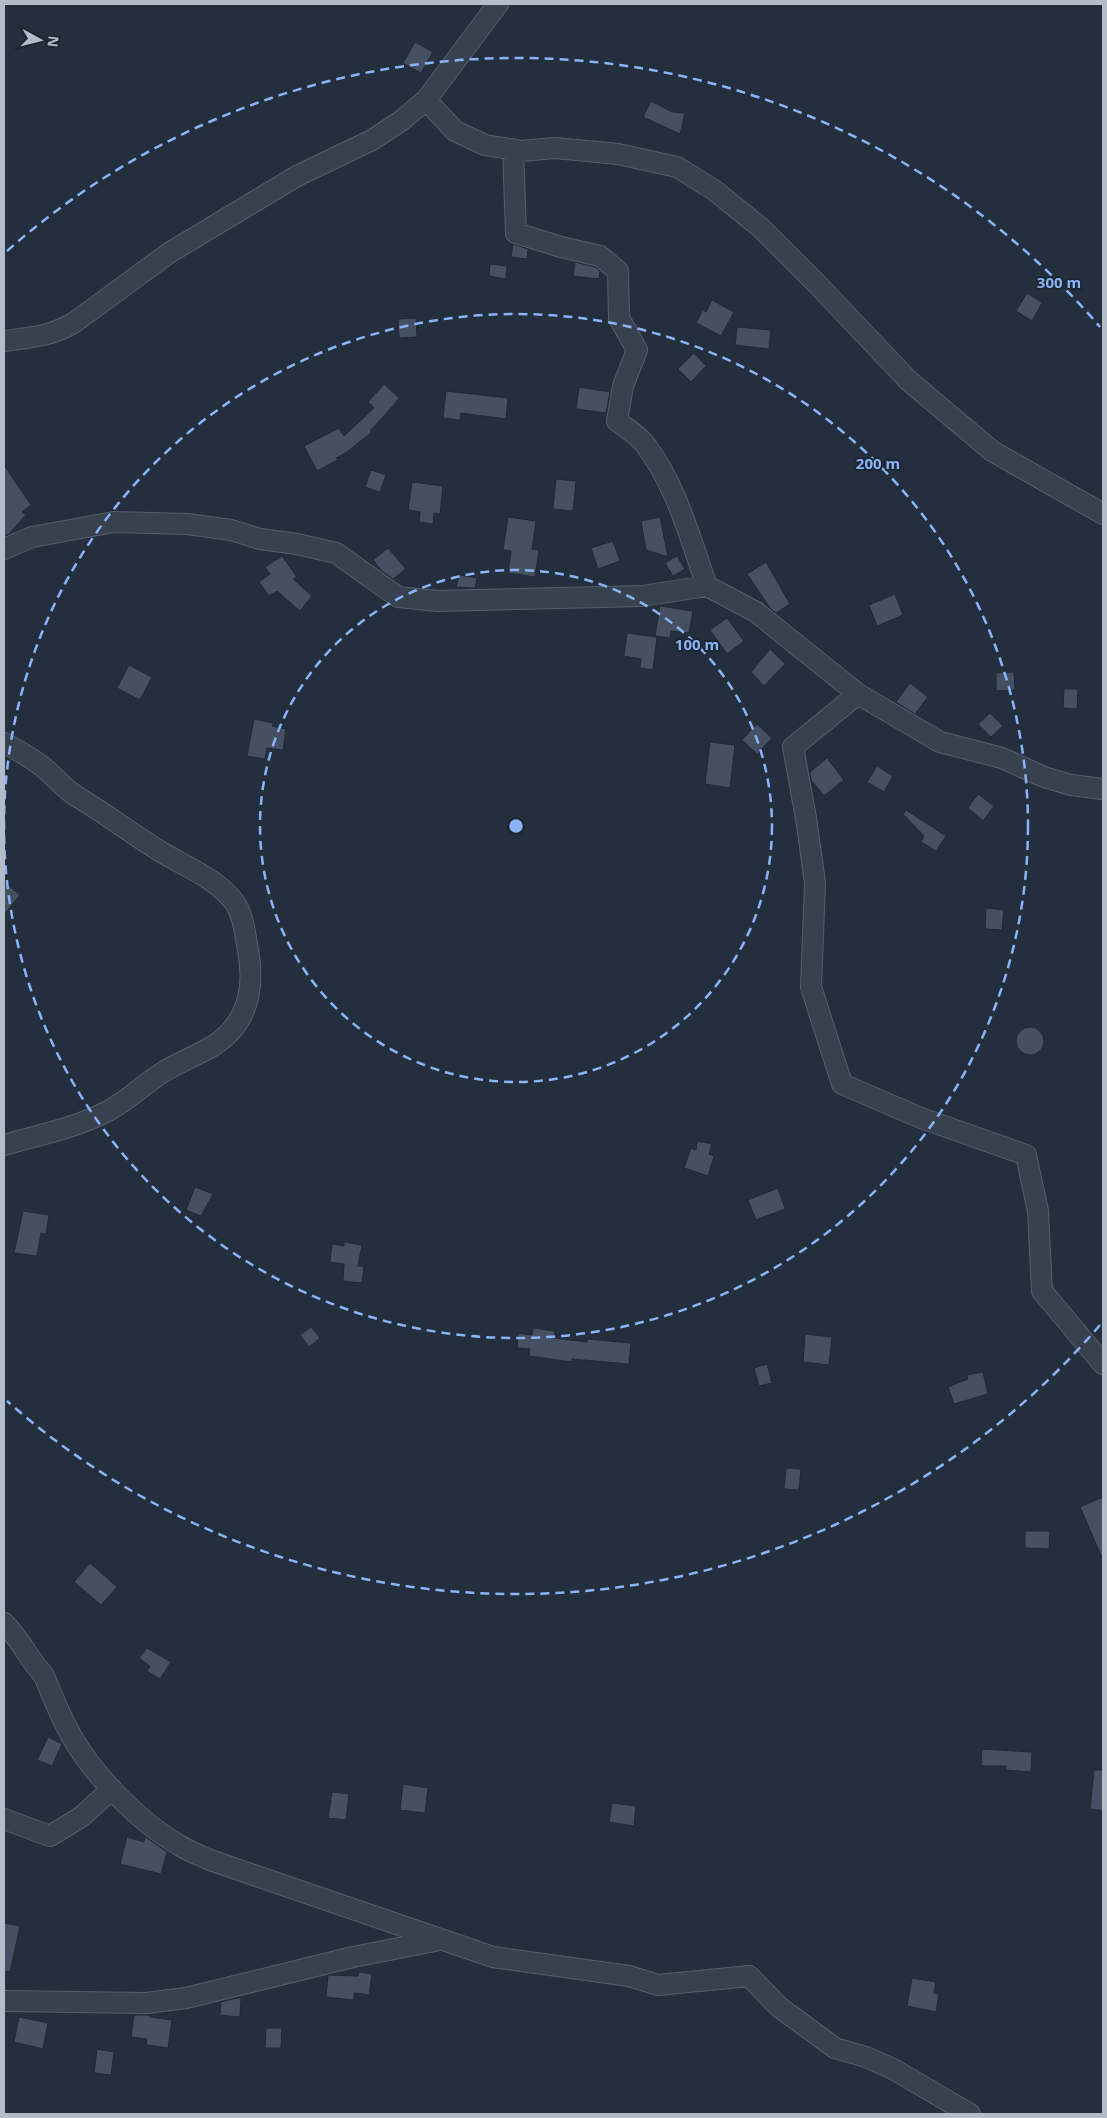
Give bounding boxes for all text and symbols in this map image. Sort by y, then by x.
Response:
north arrow [15,15,65,65]
text: N [43,35,64,48]
text: 300 m [1037,272,1081,292]
text: 200 m [856,453,900,473]
text: 100 m [675,634,719,654]
centre of rings [507,817,525,835]

